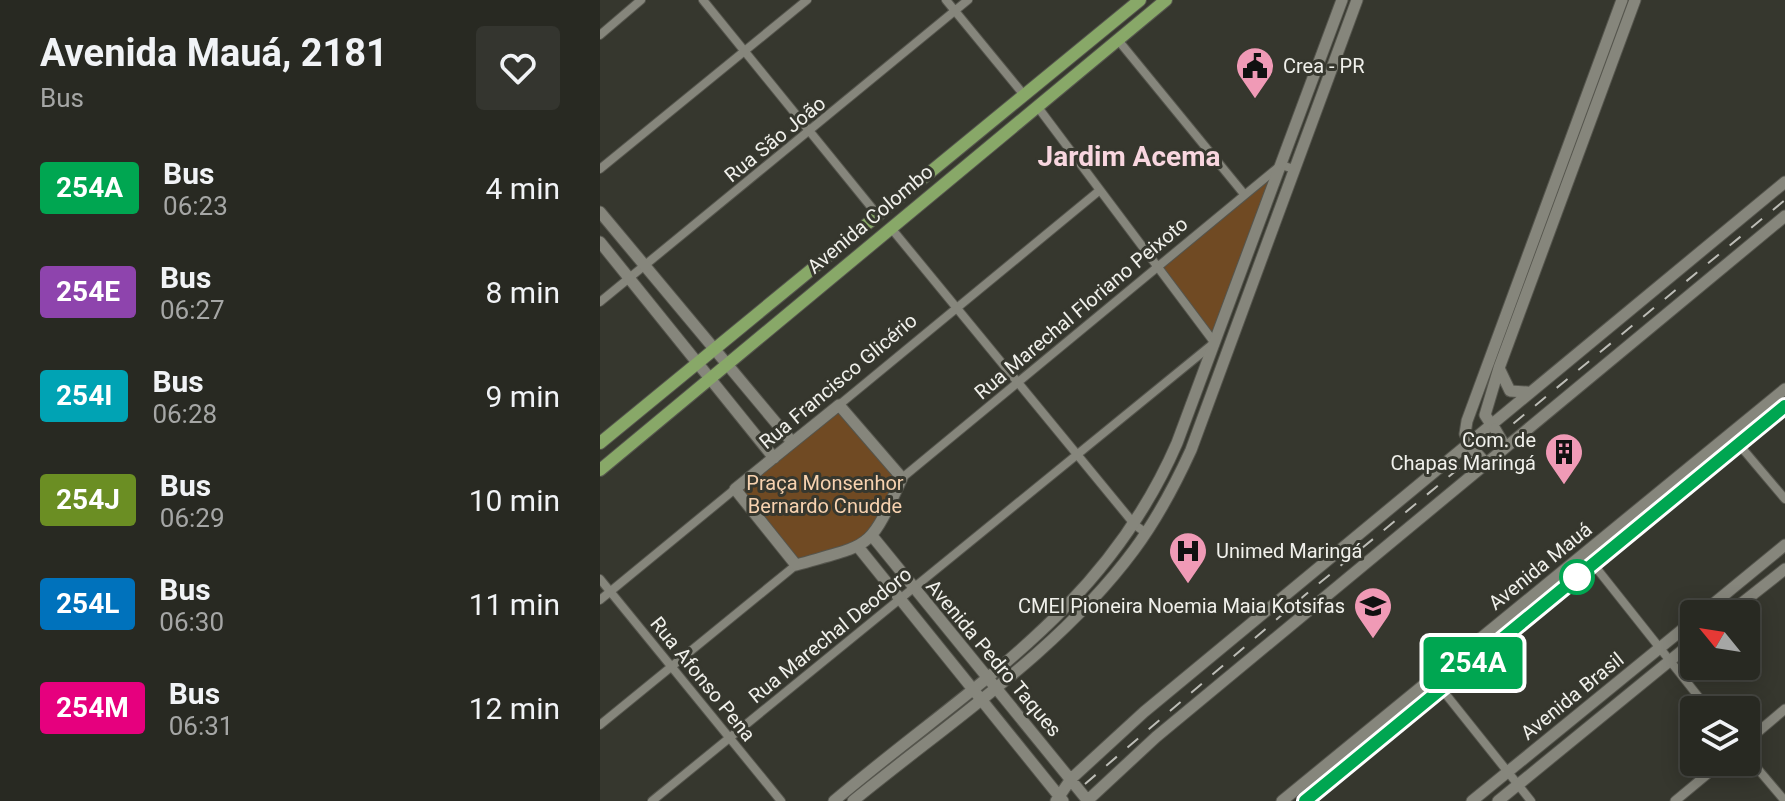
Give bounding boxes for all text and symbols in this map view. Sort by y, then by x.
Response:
button: heart [476,26,560,110]
text: Avenida Mauá, 2181 [40,31,388,75]
public building icon: Crea - PR [1234,45,1276,100]
place label: Crea - PR [1283,54,1364,78]
text: Bus [40,83,84,113]
street label: Rua São João [720,91,830,187]
district label: Jardim Acema [1038,140,1220,173]
text: Bus [163,156,214,191]
street label: Avenida Colombo [802,159,938,279]
text: 254A [56,171,123,204]
text: 4 min [486,171,560,206]
text: 06:23 [163,191,228,221]
street label: Rua Marechal Floriano Peixoto [969,212,1193,404]
text: Bus [160,260,211,295]
text: 254E [56,275,120,308]
text: 8 min [486,275,560,310]
text: 06:27 [160,295,225,325]
street label: Rua Francisco Glicério [754,308,922,454]
text: Bus [152,364,204,399]
text: 254I [56,379,112,412]
text: 9 min [486,379,560,414]
text: 06:28 [152,399,217,429]
place label: Com. de Chapas Maringá [1391,428,1536,475]
building icon: Com. de Chapas Maringá [1543,431,1585,486]
text: Bus [160,468,211,503]
park label: Praça Monsenhor Bernardo Cnudde [746,471,904,518]
text: 254J [56,483,120,516]
text: 10 min [469,483,560,518]
text: 06:29 [160,503,225,533]
street label: Avenida Mauá [1483,517,1597,615]
hospital icon: Unimed Maringá [1167,530,1209,585]
place label: Unimed Maringá [1216,539,1362,563]
unlabelled marker [1560,560,1594,594]
street label: Rua Marechal Deodoro [744,562,916,708]
text: Bus [159,572,211,607]
street label: Avenida Pedro Taques [921,575,1067,741]
school or university icon: CMEI Pioneira Noemia Maia Kotsifas [1352,585,1394,640]
text: 254L [56,587,119,620]
text: 11 min [469,587,560,622]
place label: CMEI Pioneira Noemia Maia Kotsifas [1018,594,1345,618]
north arrow [1680,600,1760,680]
map controls [1680,600,1760,776]
text: 06:30 [159,607,224,637]
street label: Rua Afonso Pena [645,612,761,746]
line badge: 254A [1417,637,1529,689]
text: 254A [1439,646,1507,679]
street label: Avenida Brasil [1516,647,1628,745]
text: Bus [169,676,220,711]
text: 254M [56,691,129,724]
text: 12 min [469,691,560,726]
button: layers [1680,696,1760,776]
text: 06:31 [169,711,233,741]

